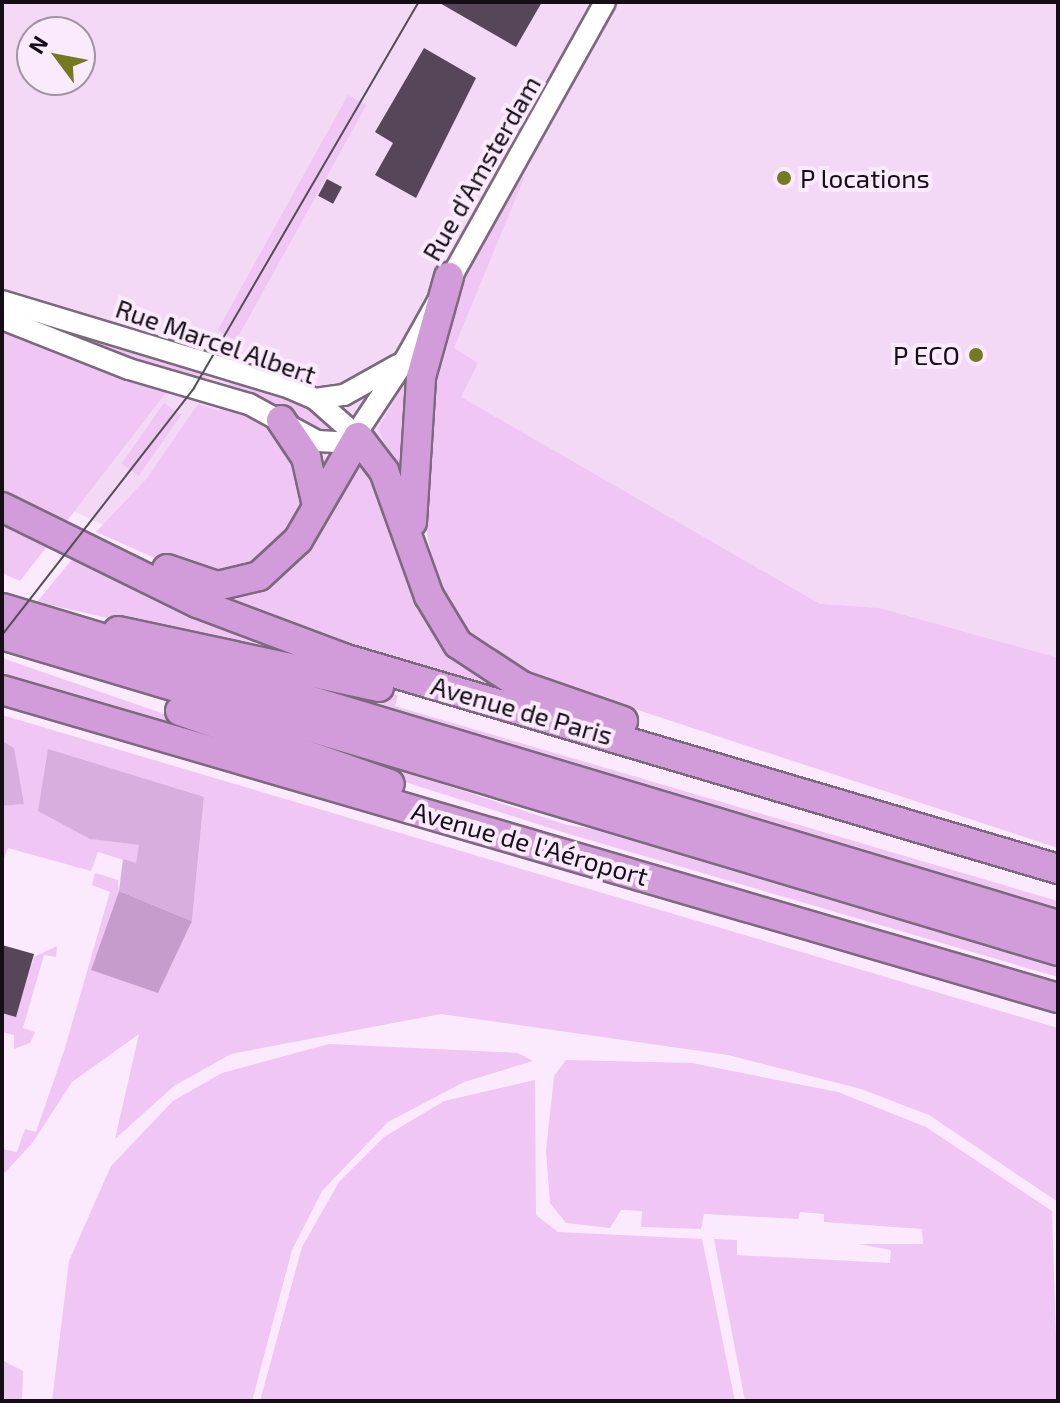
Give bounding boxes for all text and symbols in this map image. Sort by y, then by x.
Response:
north arrow [16,16,96,96]
text: N [22,31,53,58]
street label: Rue d'Amsterdam [415,70,547,266]
place label: P locations [800,162,930,194]
marker: P locations [775,169,793,187]
street label: Rue Marcel Albert [111,292,321,390]
place label: P ECO [893,339,960,371]
marker: P ECO [967,346,985,364]
street label: Avenue de Paris [428,669,616,751]
street label: Avenue de l'Aéroport [408,794,652,892]

